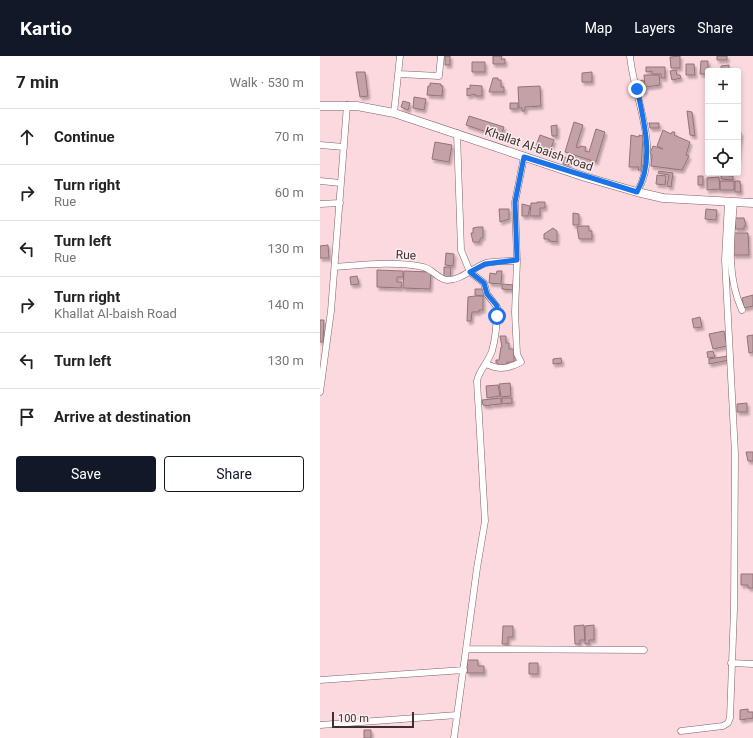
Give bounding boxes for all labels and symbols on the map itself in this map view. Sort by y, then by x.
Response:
route end [628,80,646,98]
street label: Khallat Al-baish Road [483,124,595,174]
street label: Rue [395,247,417,263]
route start [488,307,506,325]
scale bar [332,710,414,729]

